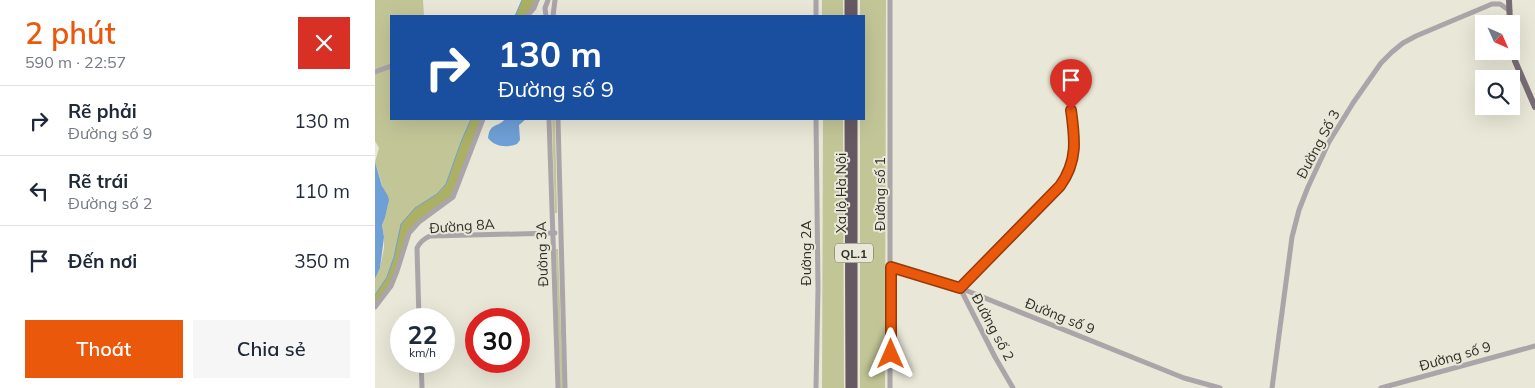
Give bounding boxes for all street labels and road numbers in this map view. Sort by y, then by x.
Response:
street label: Đường Số 3 [1292,106,1344,182]
street label: Xa lộ Hà Nội [832,153,850,233]
street label: Đường số 1 [871,157,889,231]
street label: Đường 8A [429,215,496,237]
street label: Đường 3A [532,220,552,287]
street label: Đường 2A [797,220,815,286]
road number: QL.1 [835,244,873,262]
street label: Đường số 2 [968,290,1018,364]
street label: Đường số 9 [1022,294,1098,338]
street label: Đường số 9 [1417,337,1493,375]

